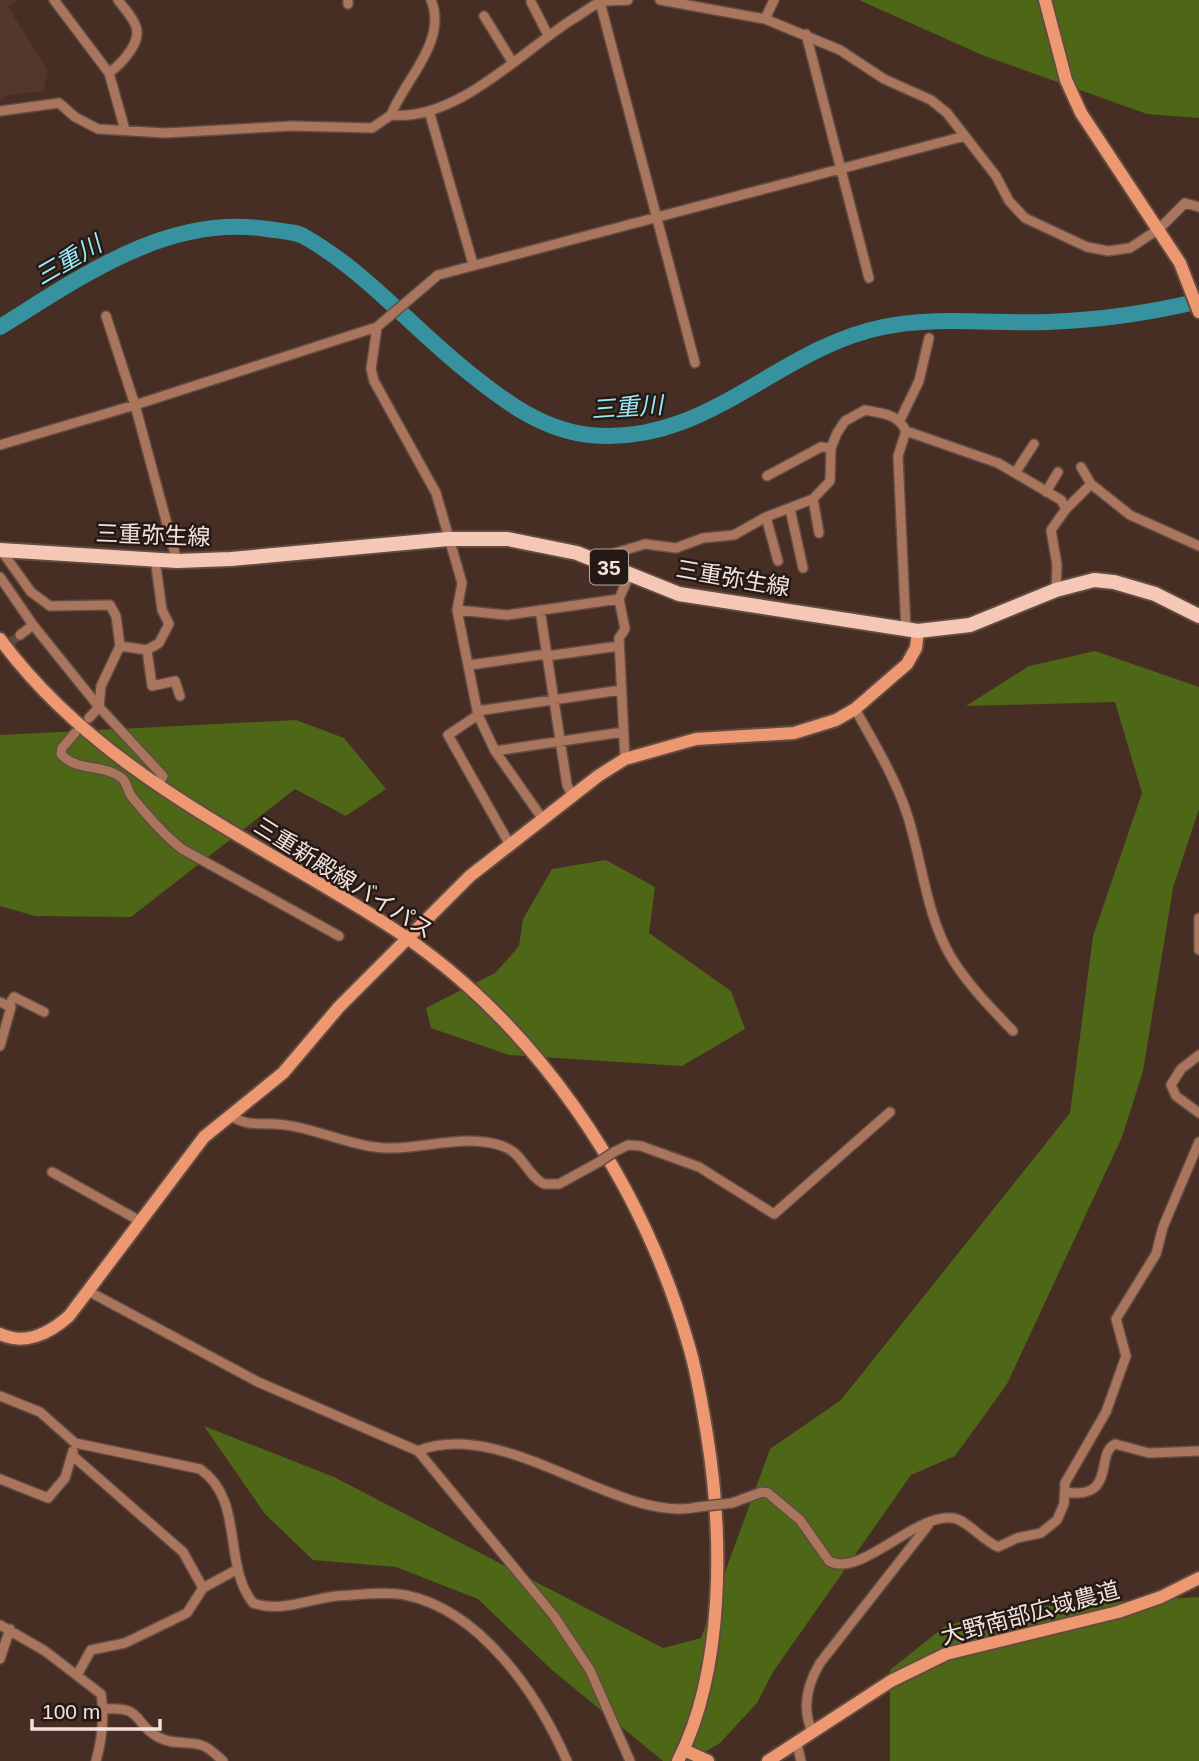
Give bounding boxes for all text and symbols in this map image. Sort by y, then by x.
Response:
water label: 三重川 [30,229,109,290]
water label: 三重川 [590,391,667,423]
street label: 三重弥生線 [95,520,211,550]
road number: 35 [590,550,628,584]
street label: 三重弥生線 [674,555,792,601]
street label: 三重新殿線バイパス [250,812,438,944]
street label: 大野南部広域農道 [938,1577,1122,1649]
scale bar [32,1688,159,1732]
text: 100 m [42,1700,100,1723]

